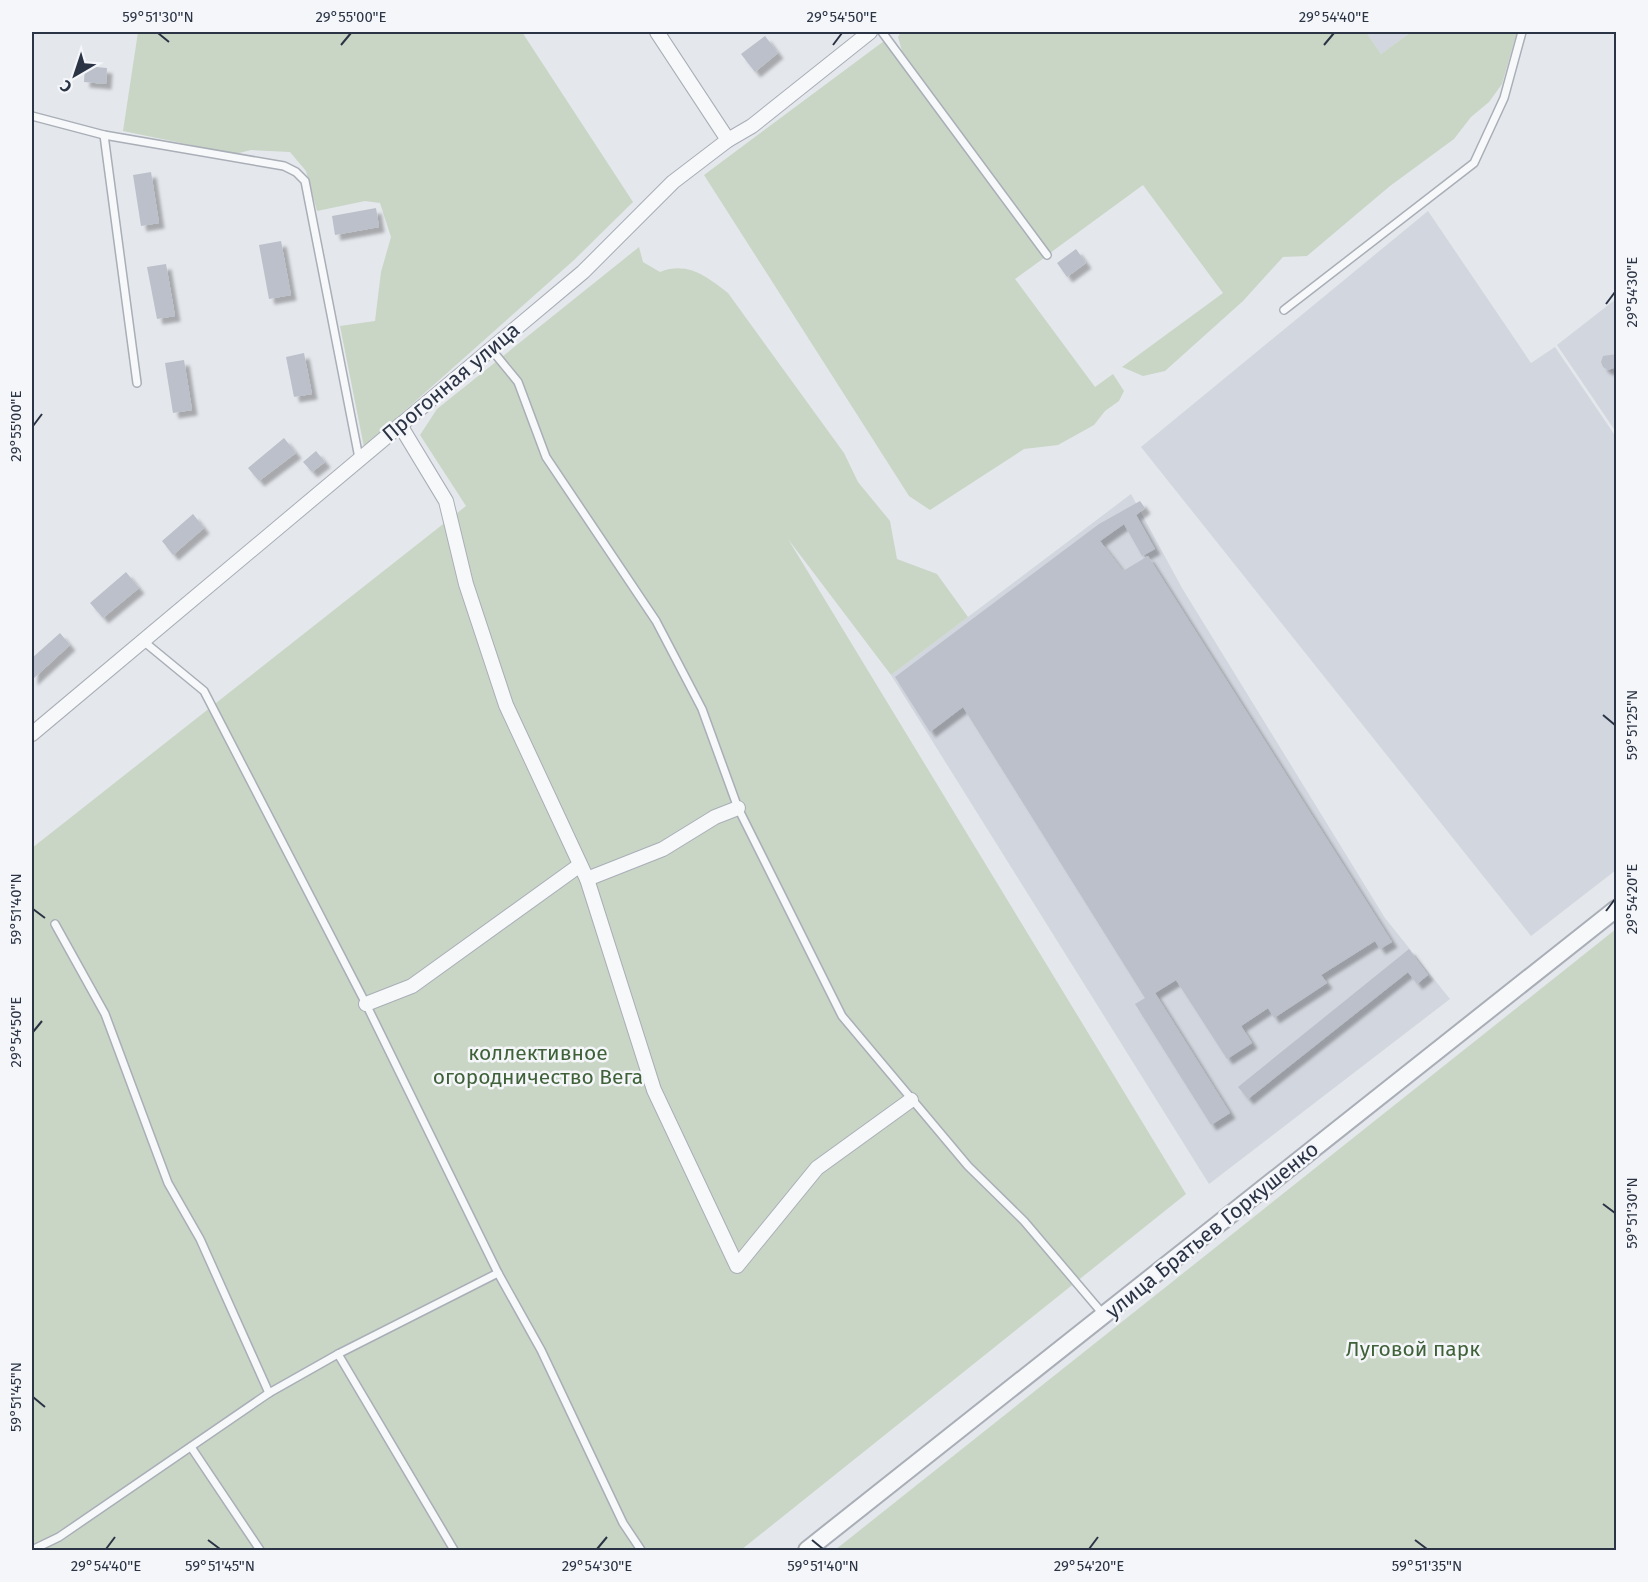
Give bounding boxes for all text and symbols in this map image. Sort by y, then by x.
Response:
text: 59°51'30"N [122,8,194,26]
text: 29°55'00"E [315,8,387,26]
text: 29°54'50"E [807,8,877,26]
text: 29°54'40"E [1299,8,1369,26]
north arrow [45,45,105,105]
text: С [56,75,75,97]
text: 29°54'30"E [1623,257,1641,327]
street label: Прогонная улица [377,317,525,447]
text: 29°55'00"E [7,390,25,462]
text: 59°51'25"N [1623,690,1641,760]
text: 29°54'20"E [1623,864,1641,934]
text: 59°51'40"N [7,873,25,945]
text: 29°54'50"E [7,997,25,1067]
park label: коллективное огородничество Вега [433,1040,643,1090]
street label: улица Братьев Горкушенко [1100,1136,1324,1324]
text: 59°51'30"N [1623,1177,1641,1249]
park label: Луговой парк [1346,1336,1480,1362]
text: 59°51'45"N [7,1362,25,1432]
text: 29°54'40"E [71,1557,141,1575]
text: 59°51'45"N [185,1557,255,1575]
text: 29°54'30"E [562,1557,632,1575]
text: 59°51'40"N [787,1557,859,1575]
text: 29°54'20"E [1054,1557,1124,1575]
text: 59°51'35"N [1392,1557,1462,1575]

